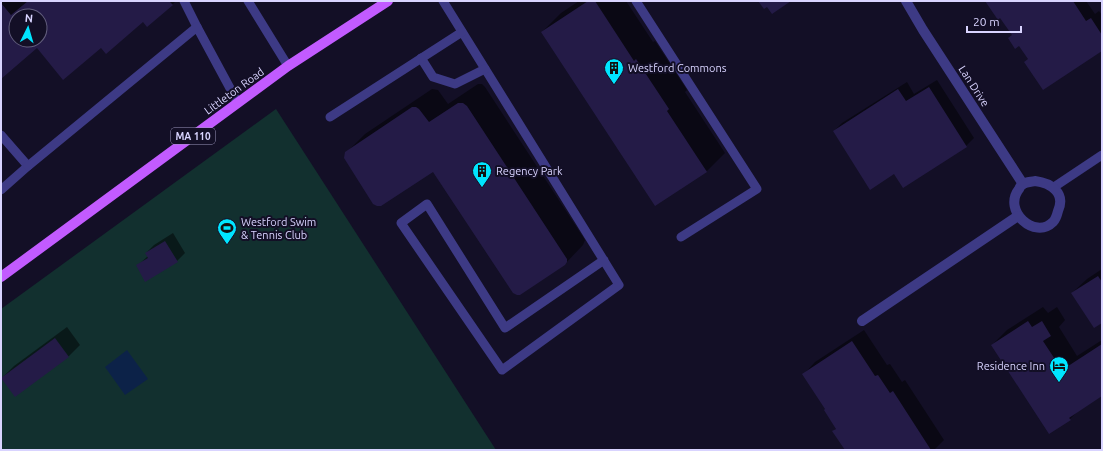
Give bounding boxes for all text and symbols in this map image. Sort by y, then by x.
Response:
north arrow [8,8,48,48]
scale bar [967,8,1021,34]
text: N [24,12,33,24]
text: 20 m [973,15,1000,28]
building icon: Westford Commons [603,57,625,85]
place label: Westford Commons [628,62,727,74]
street label: Lan Drive [956,63,992,109]
street label: Littleton Road [202,65,266,117]
road number: MA 110 [171,128,215,144]
building icon: Regency Park [471,160,493,188]
place label: Regency Park [496,165,563,177]
place label: Westford Swim & Tennis Club [241,216,316,241]
sports icon: Westford Swim & Tennis Club [216,217,238,245]
hotel icon: Residence Inn [1048,355,1070,383]
place label: Residence Inn [977,360,1045,372]

